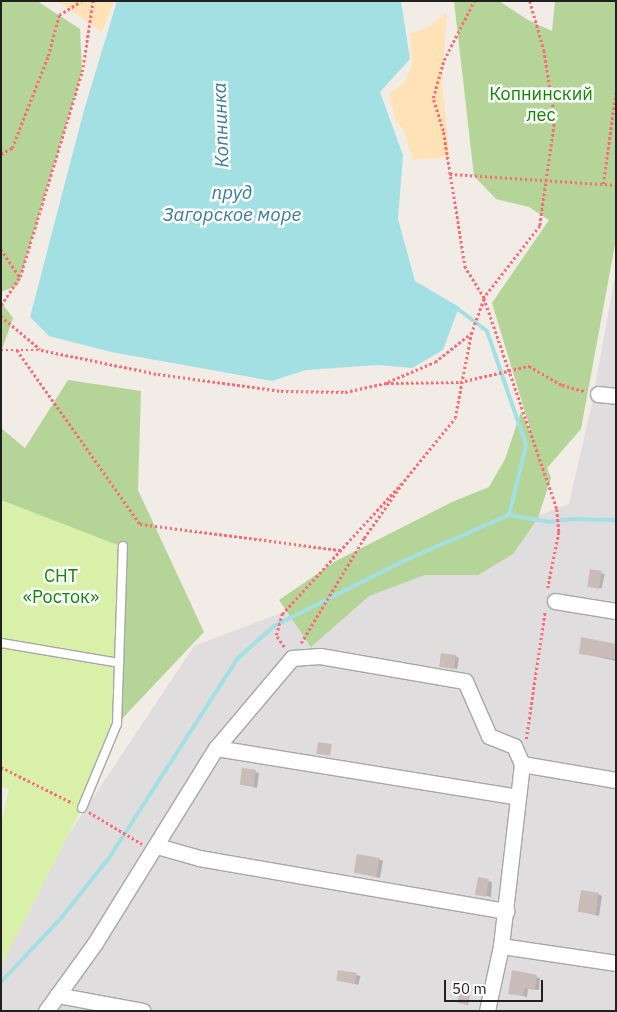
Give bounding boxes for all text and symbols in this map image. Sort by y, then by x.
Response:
water label: Копнинка [208,82,234,168]
park label: Копнинский лес [489,84,593,126]
water label: пруд Загорское море [163,182,301,226]
park label: СНТ «Росток» [23,566,99,608]
scale bar [447,970,546,1002]
text: 50 m [452,979,487,998]

